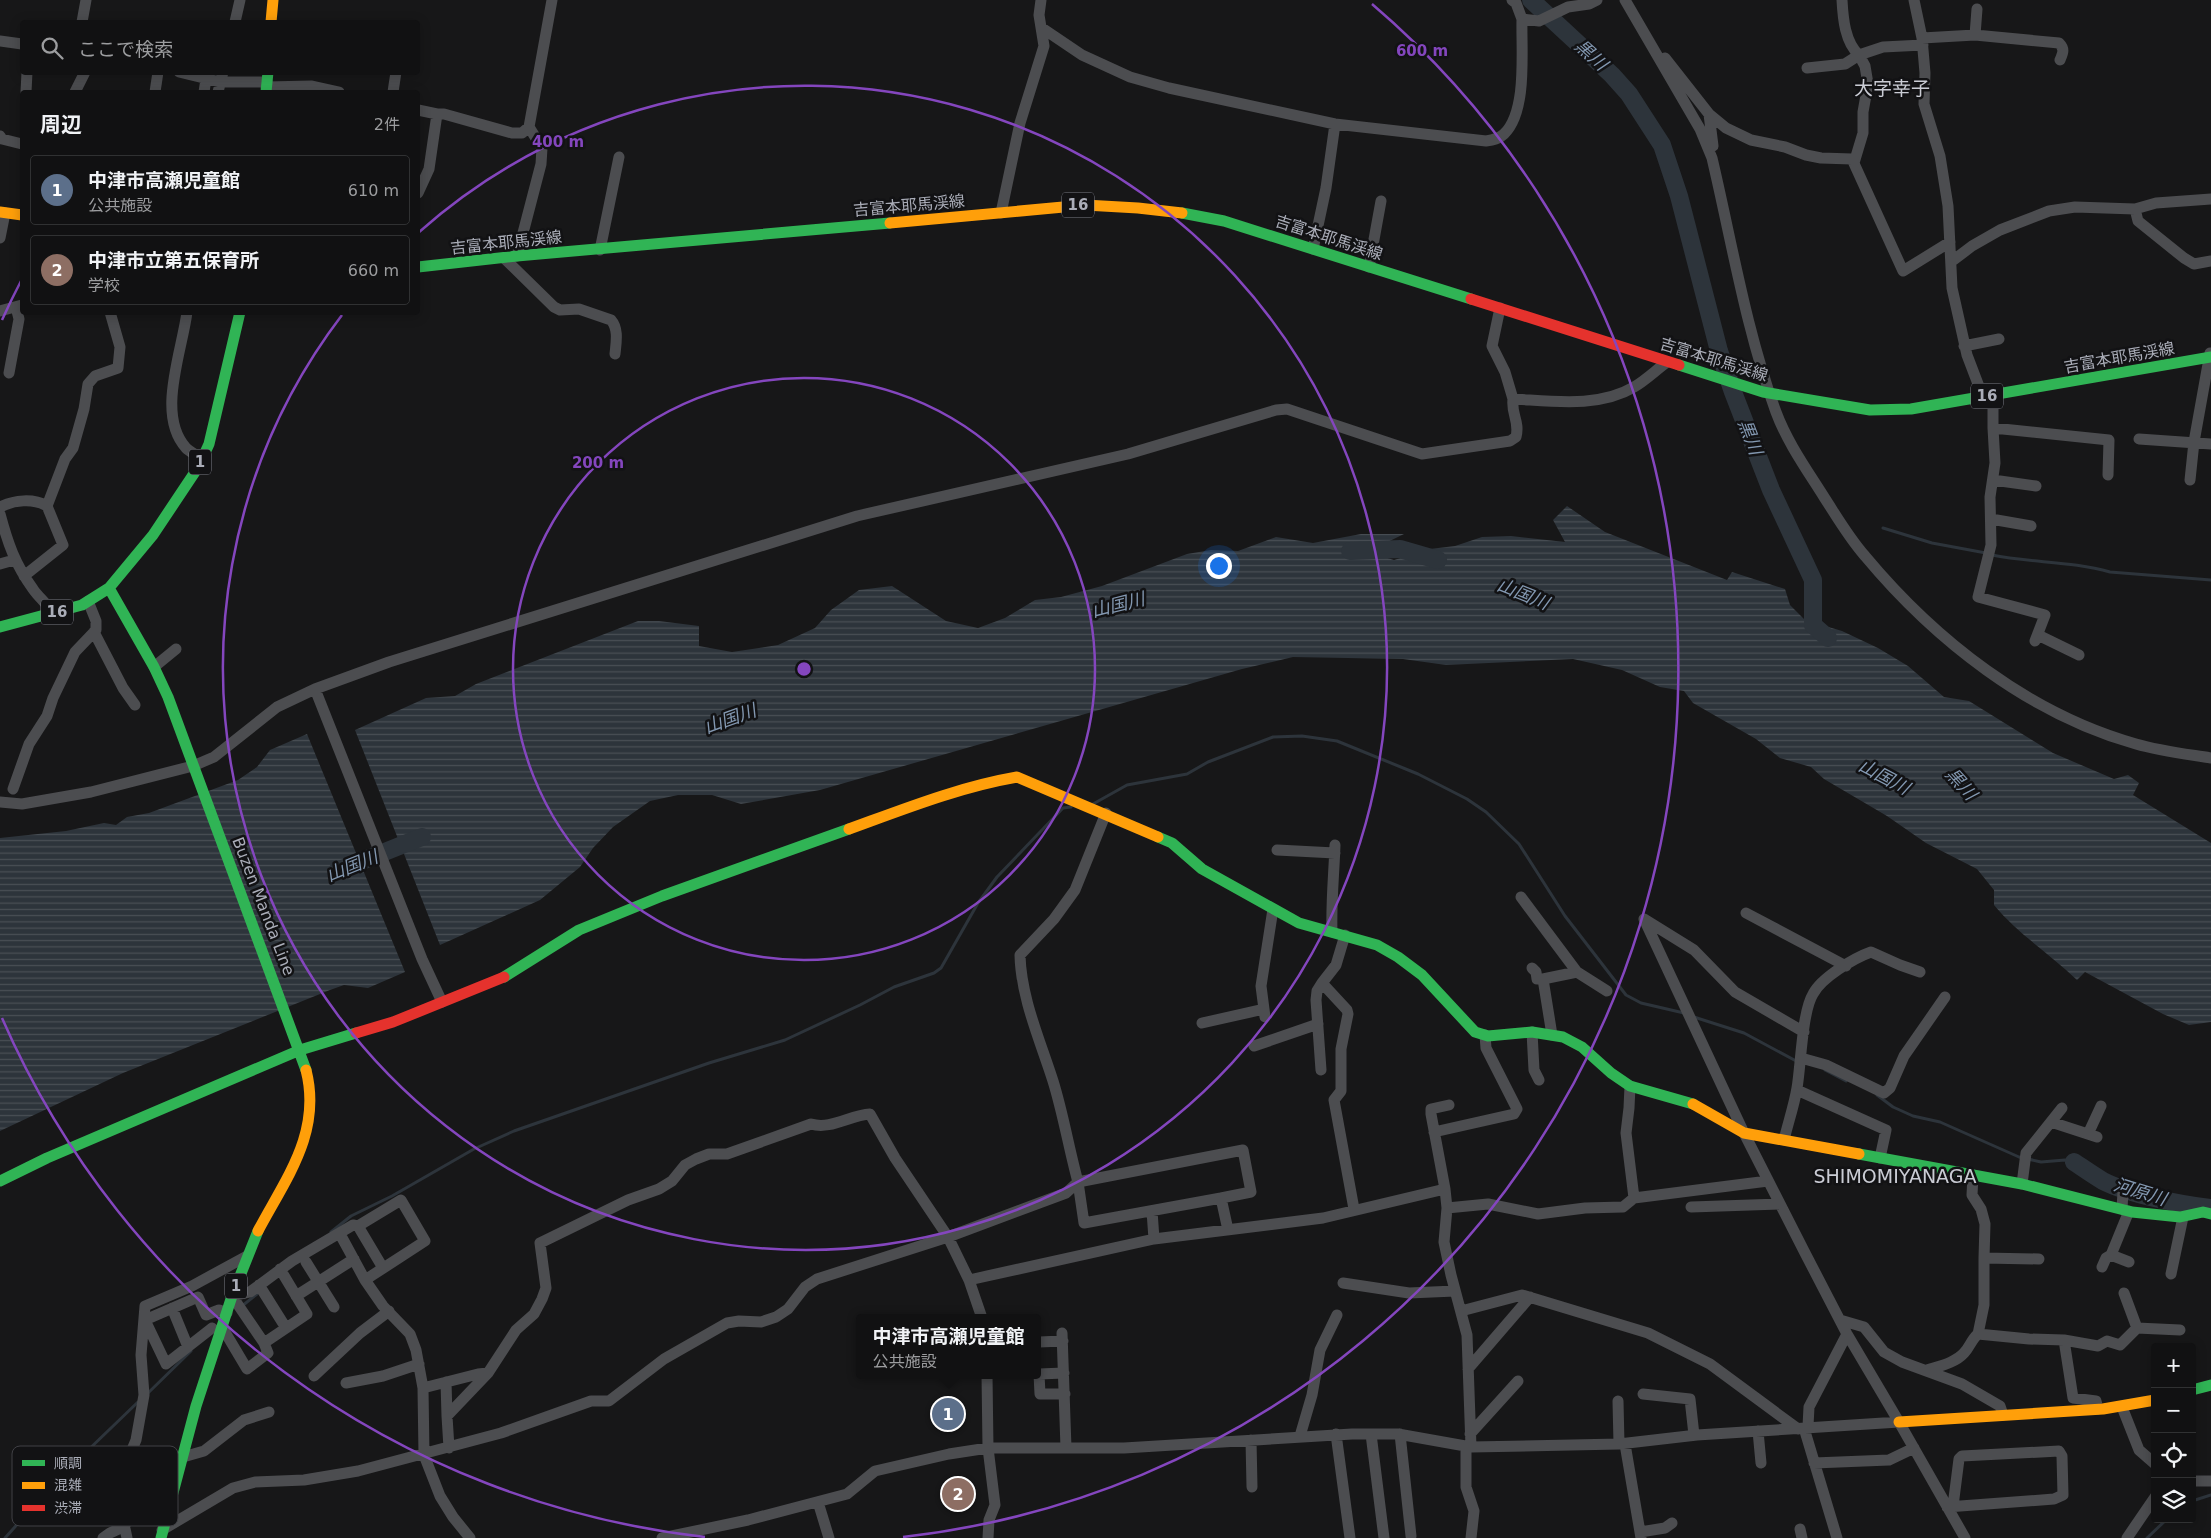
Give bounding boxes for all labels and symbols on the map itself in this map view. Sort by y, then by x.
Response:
water label: 黒川 [1571,35,1613,76]
text: 600 m [1396,42,1448,60]
district label: 大字幸子 [1854,77,1930,99]
text: 400 m [532,133,584,151]
street label: 吉富本耶馬渓線 [852,191,966,220]
road number: 16 [1062,192,1094,218]
street label: 吉富本耶馬渓線 [1273,211,1385,264]
street label: 吉富本耶馬渓線 [449,227,563,258]
street label: 吉富本耶馬渓線 [1658,334,1770,385]
street label: 吉富本耶馬渓線 [2062,338,2176,377]
road number: 16 [1971,384,2003,408]
water label: 黒川 [1734,416,1767,459]
road number: 1 [189,450,211,474]
text: 200 m [572,454,624,472]
your location [1206,553,1232,579]
water label: 山国川 [1494,574,1554,614]
water label: 山国川 [1089,587,1149,621]
road number: 16 [41,600,73,624]
centre of rings [795,660,813,678]
water label: 山国川 [701,699,761,738]
water label: 山国川 [1855,755,1915,799]
water label: 黒川 [1942,763,1983,806]
street label: Buzen Manda Line [228,834,299,978]
water label: 山国川 [323,845,383,885]
district label: SHIMOMIYANAGA [1813,1165,1977,1187]
water label: 河原川 [2111,1174,2171,1210]
road number: 1 [225,1274,247,1298]
pin: 1 [932,1395,964,1433]
legend [12,1446,178,1526]
text: 順調 [54,1455,82,1471]
pin: 2 [942,1475,974,1513]
text: 混雑 [54,1477,82,1493]
text: 渋滞 [54,1500,82,1516]

